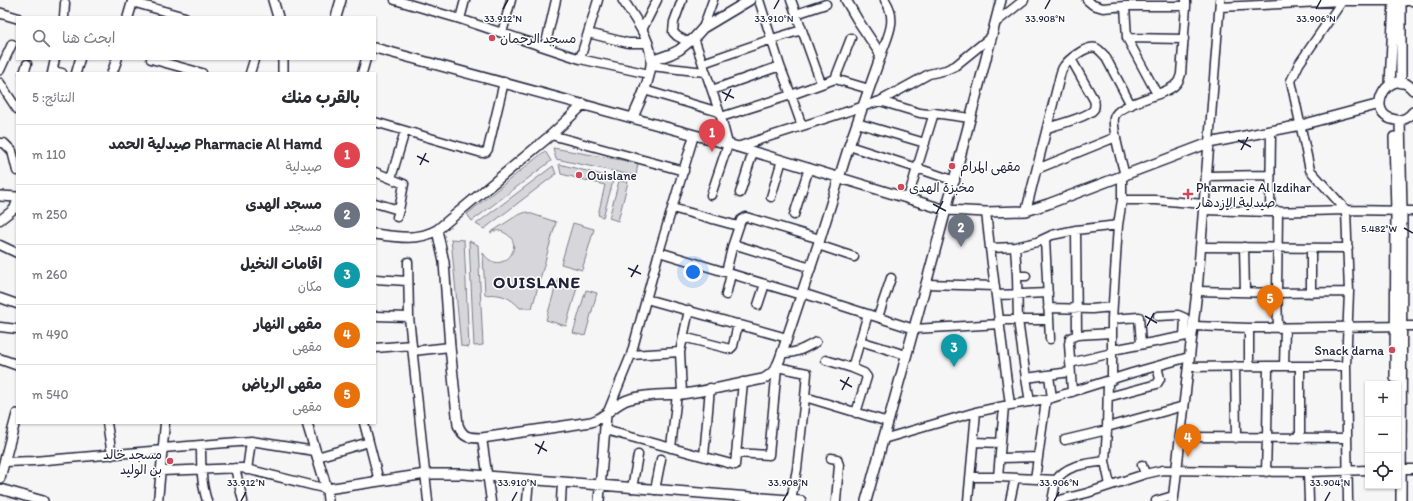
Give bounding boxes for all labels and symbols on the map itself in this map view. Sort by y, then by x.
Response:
text: 33.912°N [484,12,522,25]
text: 33.910°N [754,12,794,25]
text: 33.908°N [1025,12,1065,25]
text: 33.906°N [1296,12,1336,25]
place label: مسجد الرحمان [500,31,576,47]
marker: مسجد الرحمان [487,33,497,43]
pin: 1 [699,119,725,152]
place label: مقهى المرام [960,159,1021,177]
marker: مقهى المرام [947,161,957,171]
place label: Ouislane [587,168,637,183]
marker: Ouislane [574,170,584,180]
place label: مخبزة الهدى [909,180,975,196]
place label: Pharmacie Al Izdihar صيدلية الإزدهار [1195,180,1312,211]
marker: مخبزة الهدى [896,182,906,192]
marker: Pharmacie Al Izdihar صيدلية الإزدهار [1183,189,1193,199]
pin: 2 [948,214,974,247]
text: 5.482°W [1361,222,1397,235]
your location [683,262,703,282]
district label: OUISLANE [493,272,581,292]
pin: 5 [1257,285,1283,318]
pin: 3 [941,334,967,367]
place label: Snack darna [1314,343,1384,358]
marker: Snack darna [1387,345,1397,355]
pin: 4 [1175,424,1201,457]
place label: مسجد خالد بن الوليد [103,447,162,478]
marker: مسجد خالد بن الوليد [165,456,175,466]
text: 33.912°N [227,476,265,489]
text: 33.910°N [497,476,537,489]
text: 33.908°N [768,476,808,489]
text: 33.906°N [1039,476,1079,489]
text: 33.904°N [1310,476,1350,489]

